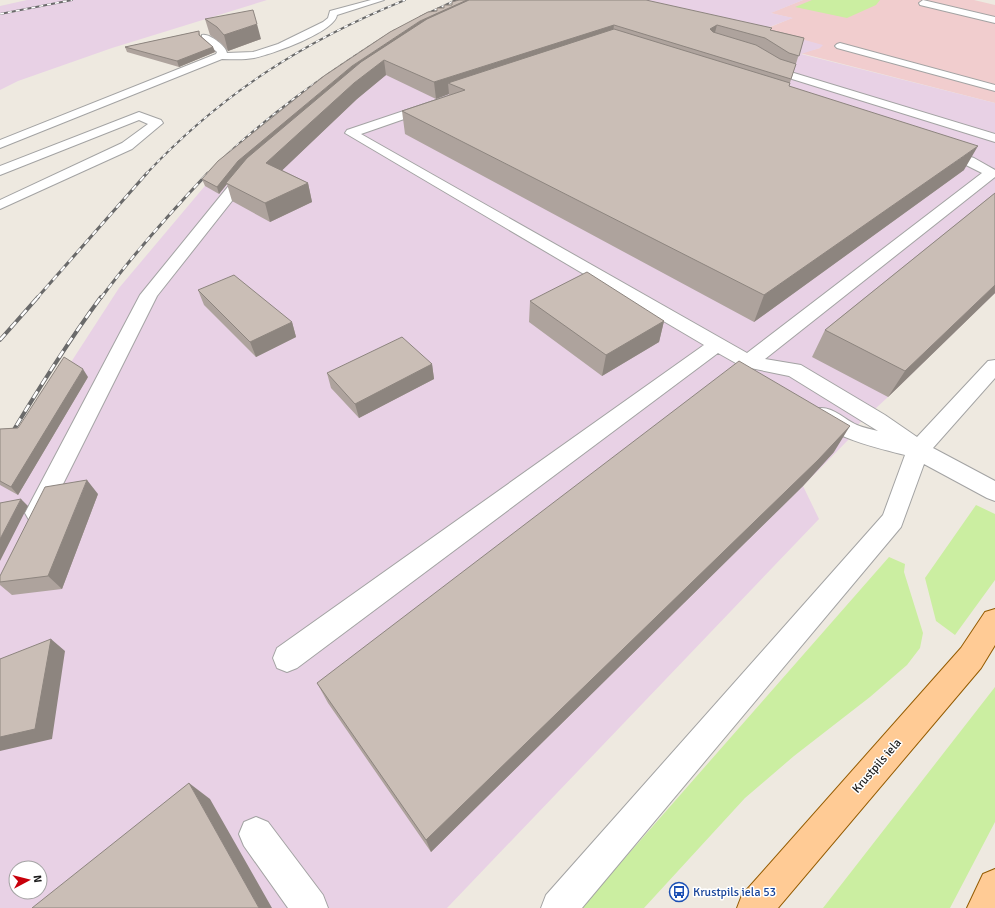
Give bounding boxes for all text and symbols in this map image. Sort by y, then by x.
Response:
street label: Krustpils iela [849,736,905,796]
north arrow [8,860,48,900]
text: N [31,874,44,883]
bus stop icon: Krustpils iela 53 [668,881,690,903]
place label: Krustpils iela 53 [693,885,776,900]

